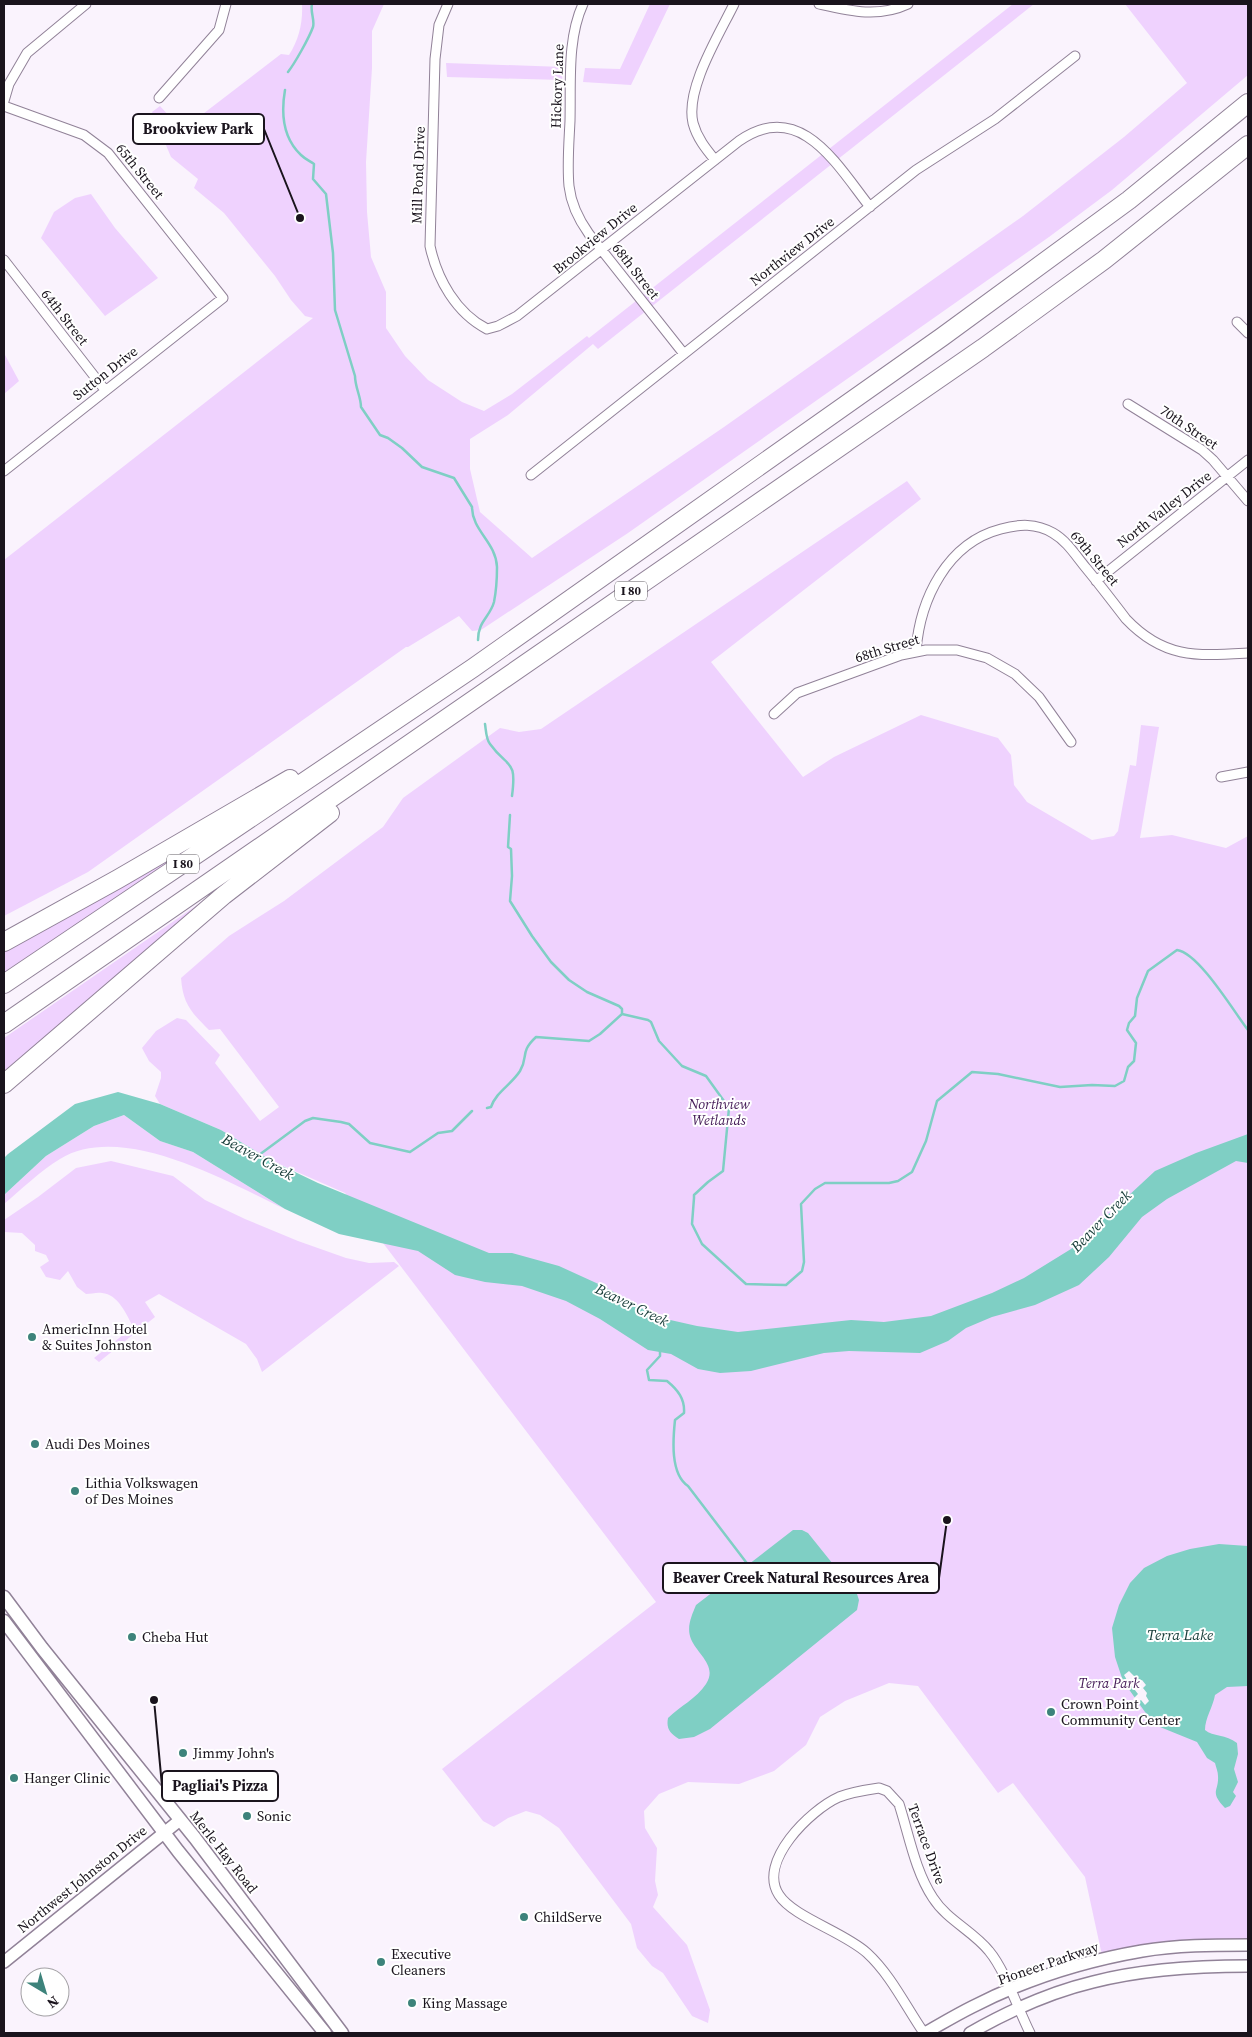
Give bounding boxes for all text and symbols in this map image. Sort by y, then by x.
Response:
street label: Hickory Lane [546,43,568,129]
callout: Brookview Park [133,114,264,144]
text: Brookview Park [143,118,253,139]
street label: Mill Pond Drive [406,126,430,224]
street label: 65th Street [111,139,169,203]
street label: Brookview Drive [549,198,641,278]
street label: Northview Drive [745,212,839,290]
street label: 68th Street [608,239,665,304]
street label: 64th Street [37,285,94,350]
street label: Sutton Drive [68,341,142,405]
street label: 70th Street [1156,400,1222,454]
street label: North Valley Drive [1113,466,1215,552]
street label: 69th Street [1066,526,1124,590]
road number: I 80 [615,582,647,600]
street label: 68th Street [852,629,922,667]
road number: I 80 [167,854,199,874]
park label: Northview Wetlands [687,1094,750,1130]
water label: Beaver Creek [218,1128,299,1185]
water label: Beaver Creek [1065,1184,1136,1257]
water label: Beaver Creek [591,1277,673,1332]
place label: AmericInn Hotel & Suites Johnston [42,1319,152,1355]
marker: AmericInn Hotel & Suites Johnston [26,1331,38,1343]
place label: Audi Des Moines [45,1434,150,1454]
marker: Audi Des Moines [29,1438,41,1450]
place label: Lithia Volkswagen of Des Moines [85,1473,199,1509]
marker: Lithia Volkswagen of Des Moines [69,1485,81,1497]
callout: Beaver Creek Natural Resources Area [663,1563,939,1593]
text: Beaver Creek Natural Resources Area [673,1567,930,1588]
water label: Terra Lake [1147,1624,1213,1645]
place label: Cheba Hut [142,1627,209,1647]
marker: Cheba Hut [126,1631,138,1643]
park label: Terra Park [1078,1673,1140,1693]
place label: Crown Point Community Center [1061,1694,1181,1730]
marker: Crown Point Community Center [1045,1706,1057,1718]
place label: Jimmy John's [192,1743,274,1763]
marker: Jimmy John's [177,1747,189,1759]
place label: Hanger Clinic [24,1768,111,1788]
callout: Pagliai's Pizza [162,1771,278,1801]
marker: Hanger Clinic [8,1772,20,1784]
text: Pagliai's Pizza [172,1775,269,1796]
street label: Terrace Drive [903,1801,951,1887]
place label: Sonic [257,1806,292,1826]
street label: Merle Hay Road [185,1807,263,1897]
marker: Sonic [241,1810,253,1822]
street label: Northwest Johnston Drive [13,1821,151,1937]
place label: ChildServe [534,1907,602,1927]
marker: ChildServe [518,1911,530,1923]
street label: Pioneer Parkway [995,1936,1102,1990]
place label: Executive Cleaners [391,1944,451,1980]
marker: Executive Cleaners [375,1956,387,1968]
north arrow [20,1967,70,2017]
text: N [43,1991,63,2013]
place label: King Massage [422,1993,507,2013]
marker: King Massage [406,1997,418,2009]

